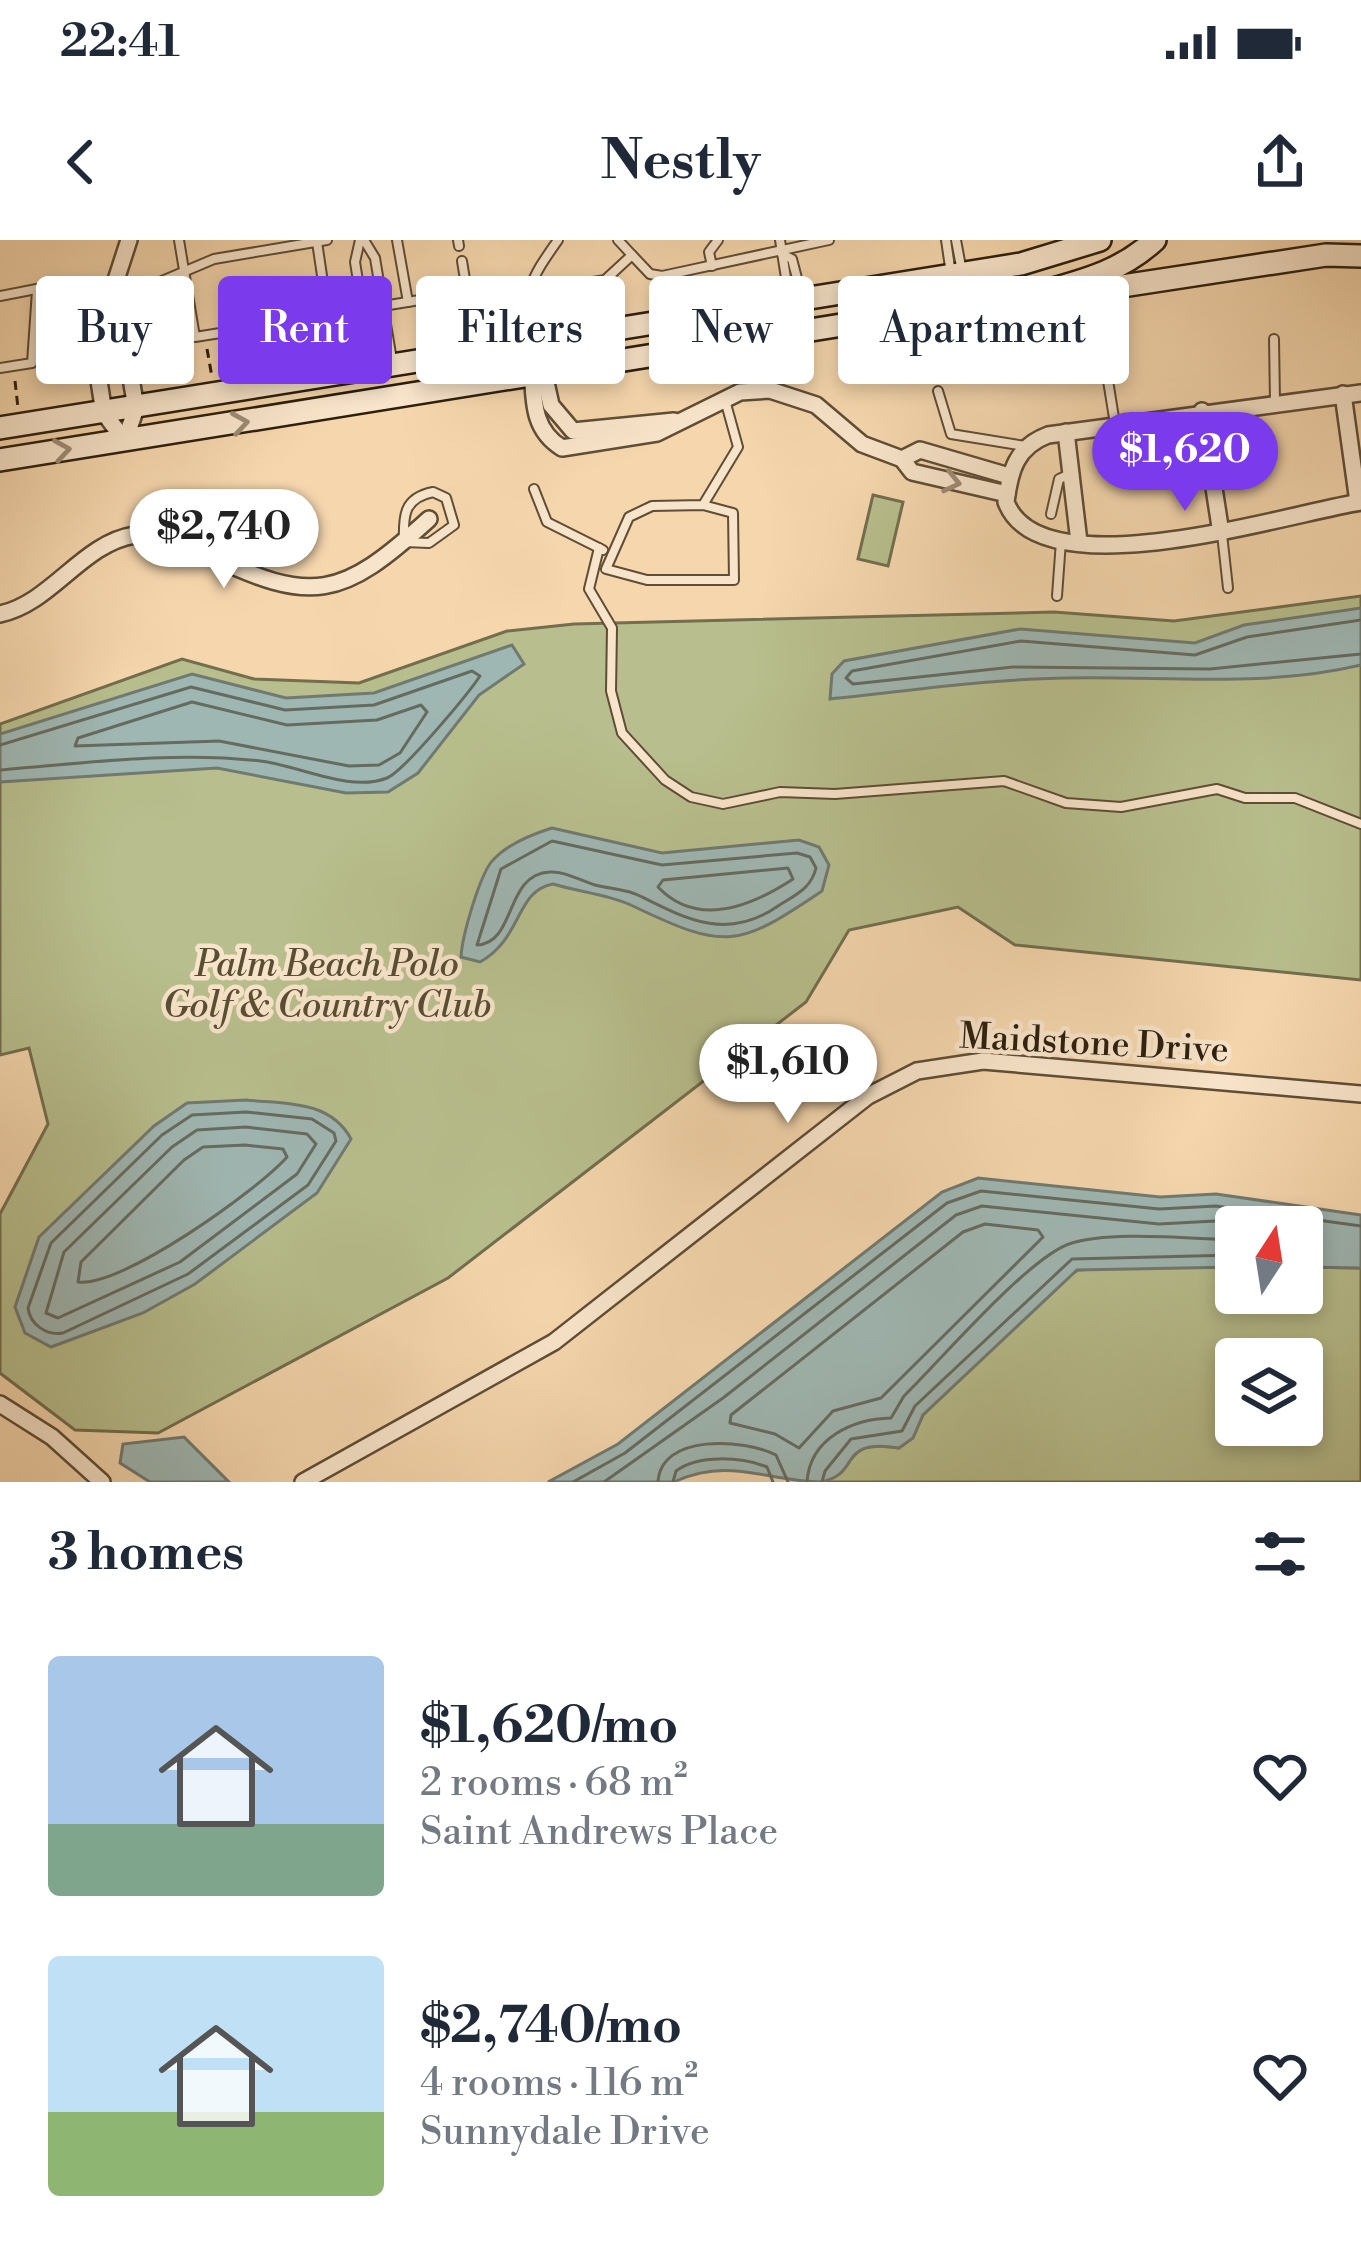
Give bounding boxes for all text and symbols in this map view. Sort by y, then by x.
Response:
text: 22:41 [60,14,180,71]
text: Nestly [601,128,760,196]
icon: back [48,129,114,195]
icon: share [1247,129,1313,195]
chip: Buy [36,276,194,384]
chip: Rent [218,276,392,384]
chip: Filters [416,276,625,384]
chip: New [649,276,814,384]
chip: Apartment [838,276,1129,384]
one-way arrow [230,411,250,436]
pin: $1,620 [1087,412,1283,514]
text: $1,620 [1119,426,1251,475]
one-way arrow [52,439,72,464]
one-way arrow [941,468,961,493]
pin: $2,740 [126,489,322,591]
text: $2,740 [157,503,291,552]
park label: Palm Beach Polo Golf & Country Club [163,943,491,1029]
street label: Maidstone Drive [958,1014,1230,1074]
pin: $1,610 [690,1024,886,1126]
text: $1,610 [726,1038,850,1087]
north arrow [1215,1206,1323,1314]
map controls [1215,1206,1323,1446]
button: layers [1215,1338,1323,1446]
icon: filters [1247,1521,1313,1587]
text: 3 homes [48,1522,244,1586]
text: $1,620/mo [420,1695,678,1759]
icon: home [144,1704,288,1848]
icon: heart [1247,1743,1313,1809]
text: 2 rooms · 68 m² [420,1759,688,1808]
text: Saint Andrews Place [420,1808,778,1857]
text: $2,740/mo [420,1995,682,2059]
icon: home [144,2004,288,2148]
icon: heart [1247,2043,1313,2109]
text: 4 rooms · 116 m² [420,2059,698,2108]
text: Sunnydale Drive [420,2108,710,2157]

